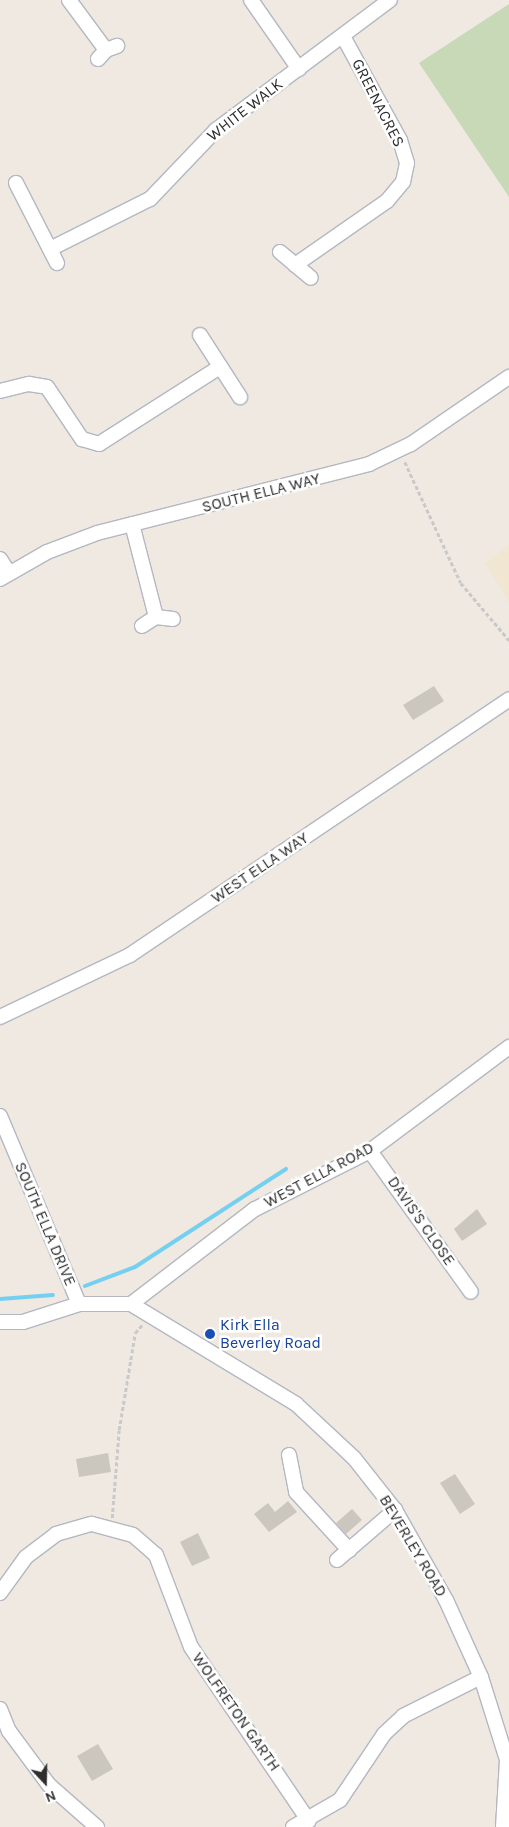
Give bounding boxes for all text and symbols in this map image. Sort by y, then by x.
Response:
street label: GREENACRES [348,56,408,150]
street label: WHITE WALK [203,75,287,145]
street label: SOUTH ELLA WAY [200,469,322,517]
street label: WEST ELLA WAY [208,828,312,908]
street label: WEST ELLA ROAD [261,1138,377,1212]
street label: SOUTH ELLA DRIVE [10,1159,80,1289]
street label: DAVIS'S CLOSE [383,1173,459,1269]
place label: Kirk Ella Beverley Road [220,1315,321,1353]
marker: Kirk Ella Beverley Road [204,1328,216,1340]
street label: BEVERLEY ROAD [375,1491,451,1601]
street label: WOLFRETON GARTH [188,1649,284,1775]
north arrow [20,1757,70,1807]
text: N [43,1787,58,1806]

